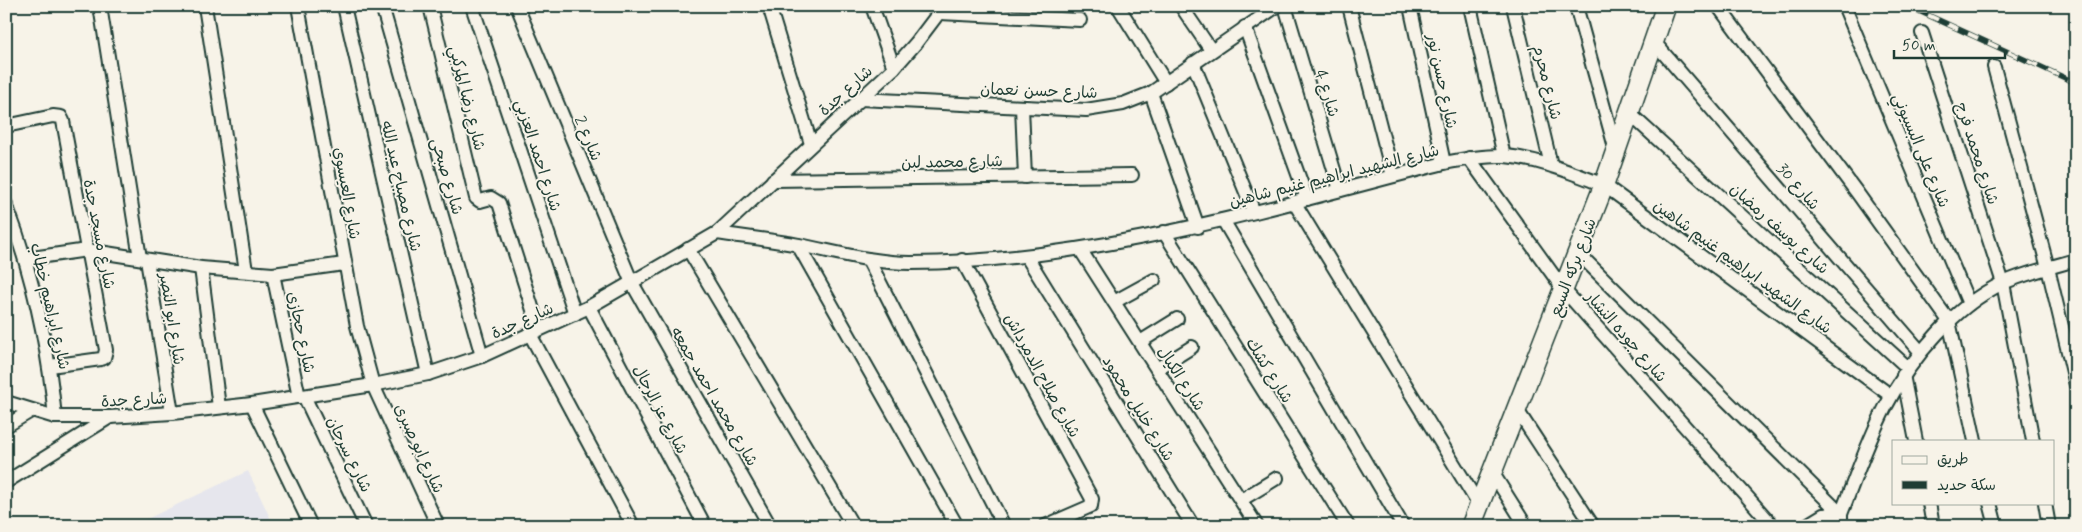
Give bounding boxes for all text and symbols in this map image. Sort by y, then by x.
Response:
scale bar [1894,28,2006,60]
street label: شارع حسن نور [1421,31,1462,131]
text: 50 m [1902,36,1936,56]
street label: شارع محرم [1526,43,1566,122]
street label: شارع رضا المركبي [440,44,490,154]
street label: شارع جدة [814,61,878,121]
street label: شارع 4 [1309,67,1344,120]
street label: شارع حسن نعمان [980,79,1098,104]
street label: شارع على البسيوني [1884,90,1954,212]
street label: شارع احمد العزبي [507,97,566,215]
street label: شارع محمد فرج [1950,100,2003,207]
street label: شارع 2 [569,113,606,164]
street label: شارع مصباح عبد الله [375,119,426,254]
street label: شارع صبحى [426,136,468,217]
street label: شارع الشهيد ابراهيم غنيم شاهين [1227,140,1442,214]
street label: شارع العيسوي [328,146,365,241]
street label: شارع محمد لبن [901,151,1003,174]
street label: شارع 30 [1772,159,1824,215]
street label: شارع مسجد جدة [78,178,119,291]
street label: شارع يوسف رمضان [1725,179,1833,279]
street label: شارع الشهيد ابراهيم غنيم شاهين [1648,195,1836,340]
street label: شارع بركه السبع [1545,215,1602,320]
street label: شارع ابراهيم خطاب [24,241,74,372]
street label: شارع ابو النصر [154,270,189,367]
street label: شارع جوده النشار [1579,285,1671,387]
street label: شارع حجازى [282,290,319,375]
street label: شارع جدة [488,298,557,344]
street label: شارع صلاح الدمرداش [999,310,1085,442]
street label: شارع محمد احمد جمعه [665,323,762,470]
street label: شارع كشك [1240,334,1297,407]
street label: شارع الكيال [1152,342,1209,415]
street label: شارع خليل محمود [1097,352,1179,465]
street label: شارع عز الرجال [627,362,692,458]
street label: شارع جدة [101,388,168,413]
street label: شارع ابو صبرى [389,401,449,497]
street label: شارع سرحان [321,413,376,496]
legend [1892,440,2054,504]
text: طريق [1937,450,1969,470]
text: سكة حديد [1937,476,1996,496]

